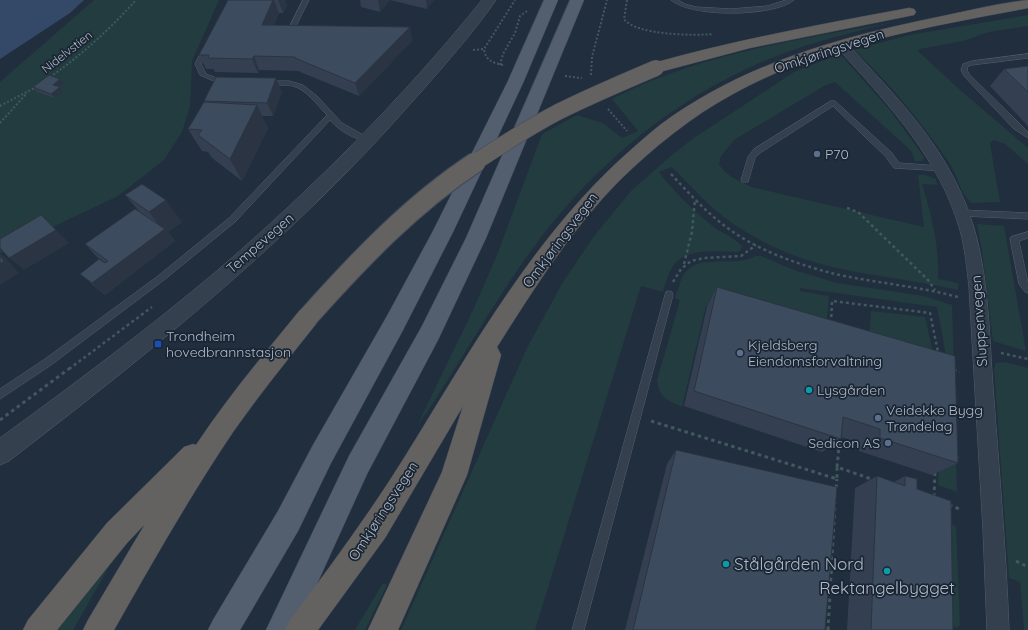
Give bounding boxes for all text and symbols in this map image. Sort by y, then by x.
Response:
street label: Omkjøringsvegen [772,25,886,77]
street label: Nidelvstien [38,27,95,76]
place label: P70 [825,145,849,163]
marker: P70 [812,149,822,159]
street label: Omkjøringsvegen [518,189,602,291]
street label: Tempevegen [223,209,297,277]
street label: Sluppenvegen [967,275,991,367]
place label: Trondheim hovedbrannstasjon [166,327,291,361]
place label: Kjeldsberg Eiendomsforvaltning [748,336,882,370]
marker: Trondheim hovedbrannstasjon [153,339,163,349]
marker: Kjeldsberg Eiendomsforvaltning [735,348,745,358]
place label: Lysgården [817,381,885,399]
marker: Lysgården [804,385,814,395]
place label: Veidekke Bygg Trøndelag [886,401,983,435]
marker: Veidekke Bygg Trøndelag [873,413,883,423]
place label: Sedicon AS [808,434,880,452]
marker: Sedicon AS [883,438,893,448]
street label: Omkjøringsvegen [344,458,422,564]
place label: Stålgården Nord [734,553,864,574]
marker: Stålgården Nord [721,559,731,569]
marker: Rektangelbygget [882,566,892,576]
place label: Rektangelbygget [819,577,955,598]

